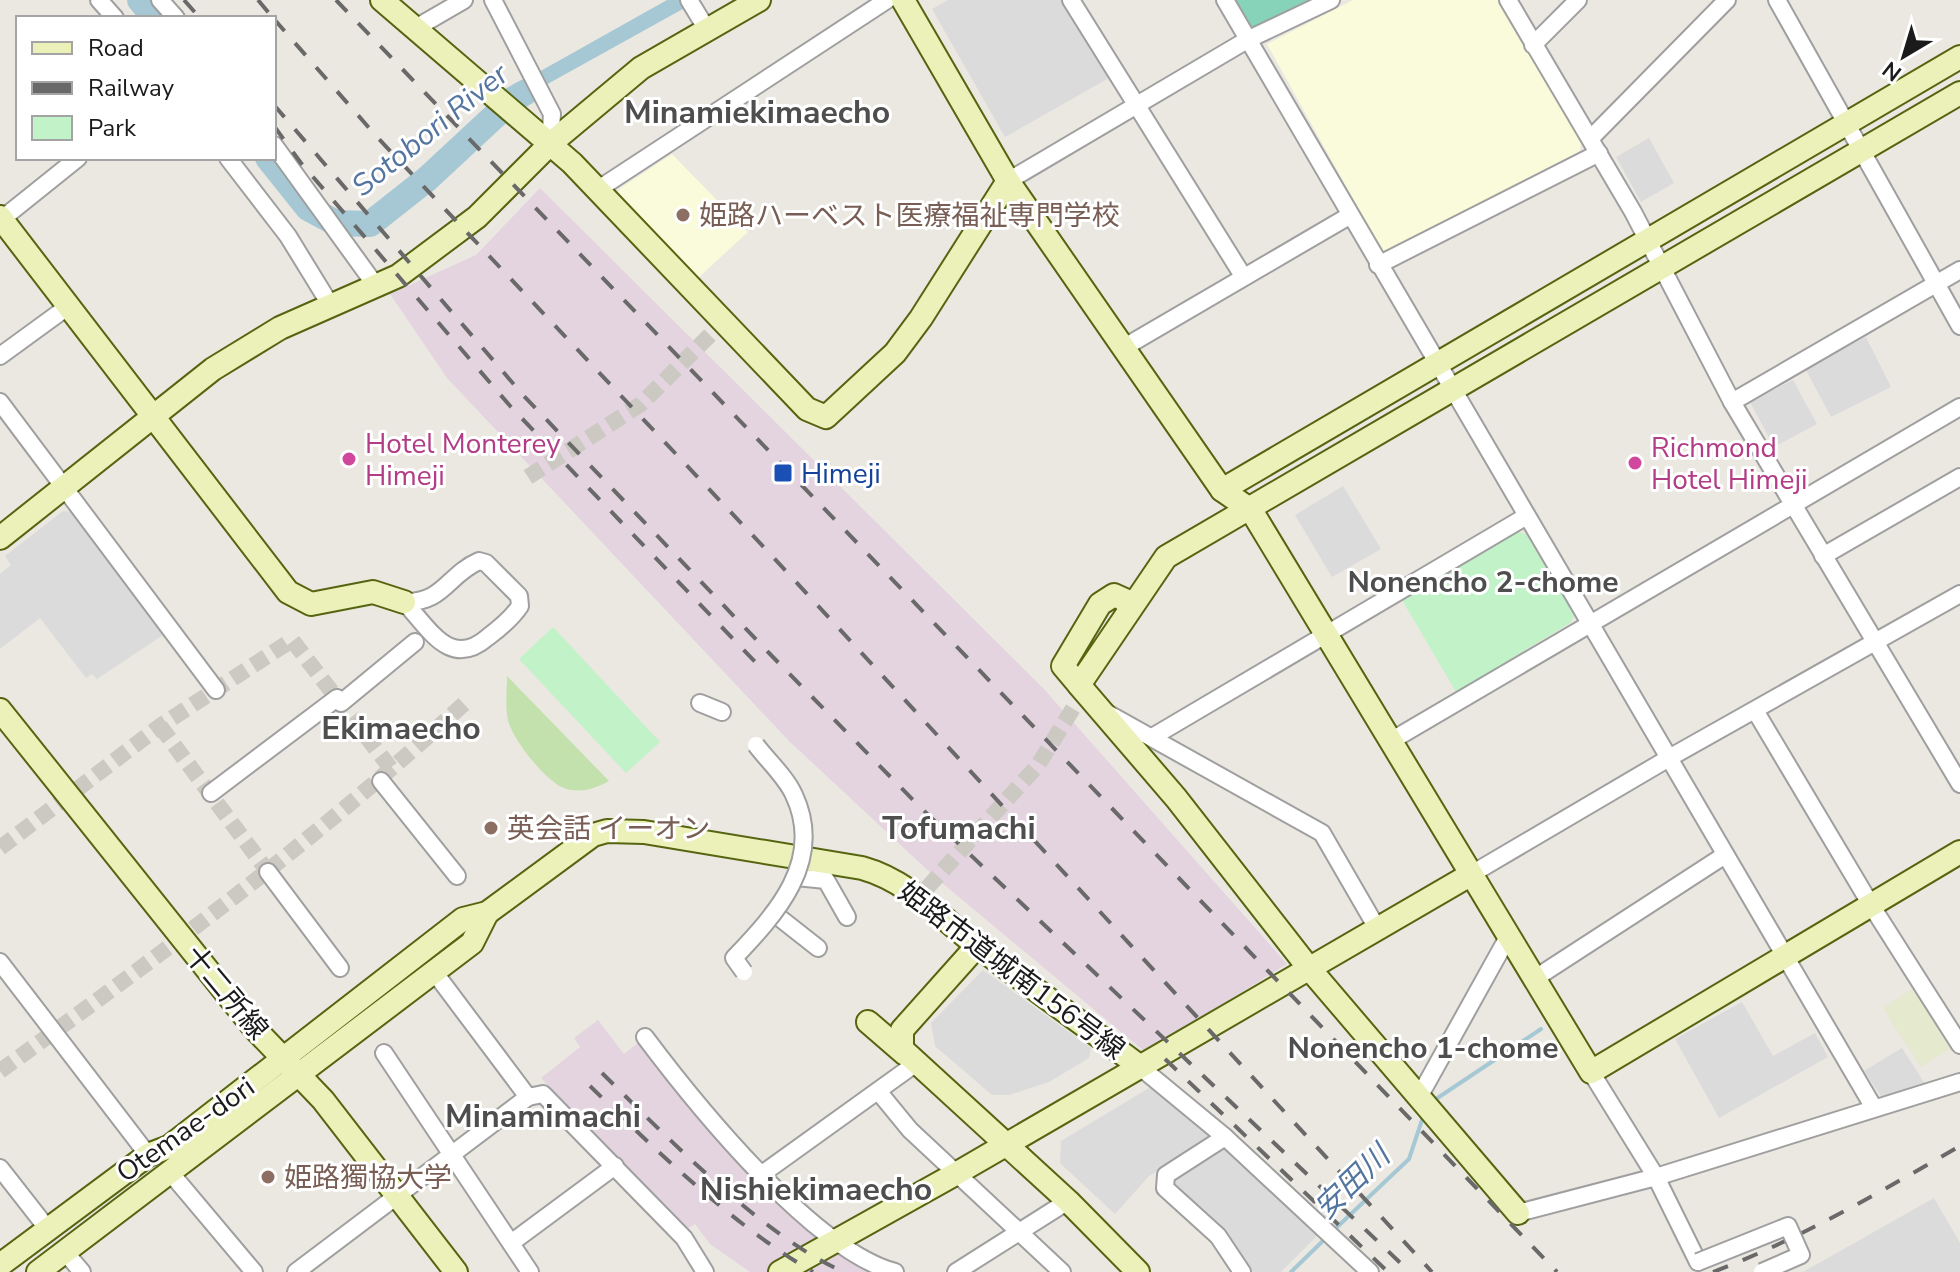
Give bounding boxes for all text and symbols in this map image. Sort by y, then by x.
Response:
legend [16,16,276,160]
north arrow [1864,16,1944,96]
text: Road [88,32,144,64]
water label: Sotobori River [343,54,518,206]
text: N [1877,54,1908,88]
text: Railway [88,72,175,104]
district label: Minamiekimaecho [624,91,890,134]
text: Park [88,112,137,144]
place label: 姫路ハーベスト医療福祉専門学校 [699,197,1120,235]
marker: 姫路ハーベスト医療福祉専門学校 [674,206,692,224]
place label: Hotel Monterey Himeji [365,425,561,495]
place label: Richmond Hotel Himeji [1651,429,1808,499]
marker: Hotel Monterey Himeji [340,450,358,468]
marker: Richmond Hotel Himeji [1626,454,1644,472]
place label: Himeji [801,455,881,493]
marker: Himeji [772,462,794,484]
district label: Nonencho 2-chome [1347,562,1619,603]
district label: Ekimaecho [321,707,481,750]
district label: Tofumachi [882,807,1036,850]
place label: 英会話 イーオン [507,810,710,848]
marker: 英会話 イーオン [482,819,500,837]
street label: 姫路市道城南156号線 [890,873,1132,1069]
street label: 十二所線 [176,938,277,1048]
district label: Nonencho 1-chome [1287,1028,1559,1069]
street label: Otemae-dori [109,1068,262,1191]
district label: Minamimachi [445,1095,641,1138]
water label: 安田川 [1306,1134,1401,1228]
place label: 姫路獨協大学 [284,1159,452,1197]
marker: 姫路獨協大学 [259,1168,277,1186]
district label: Nishiekimaecho [700,1168,932,1211]

